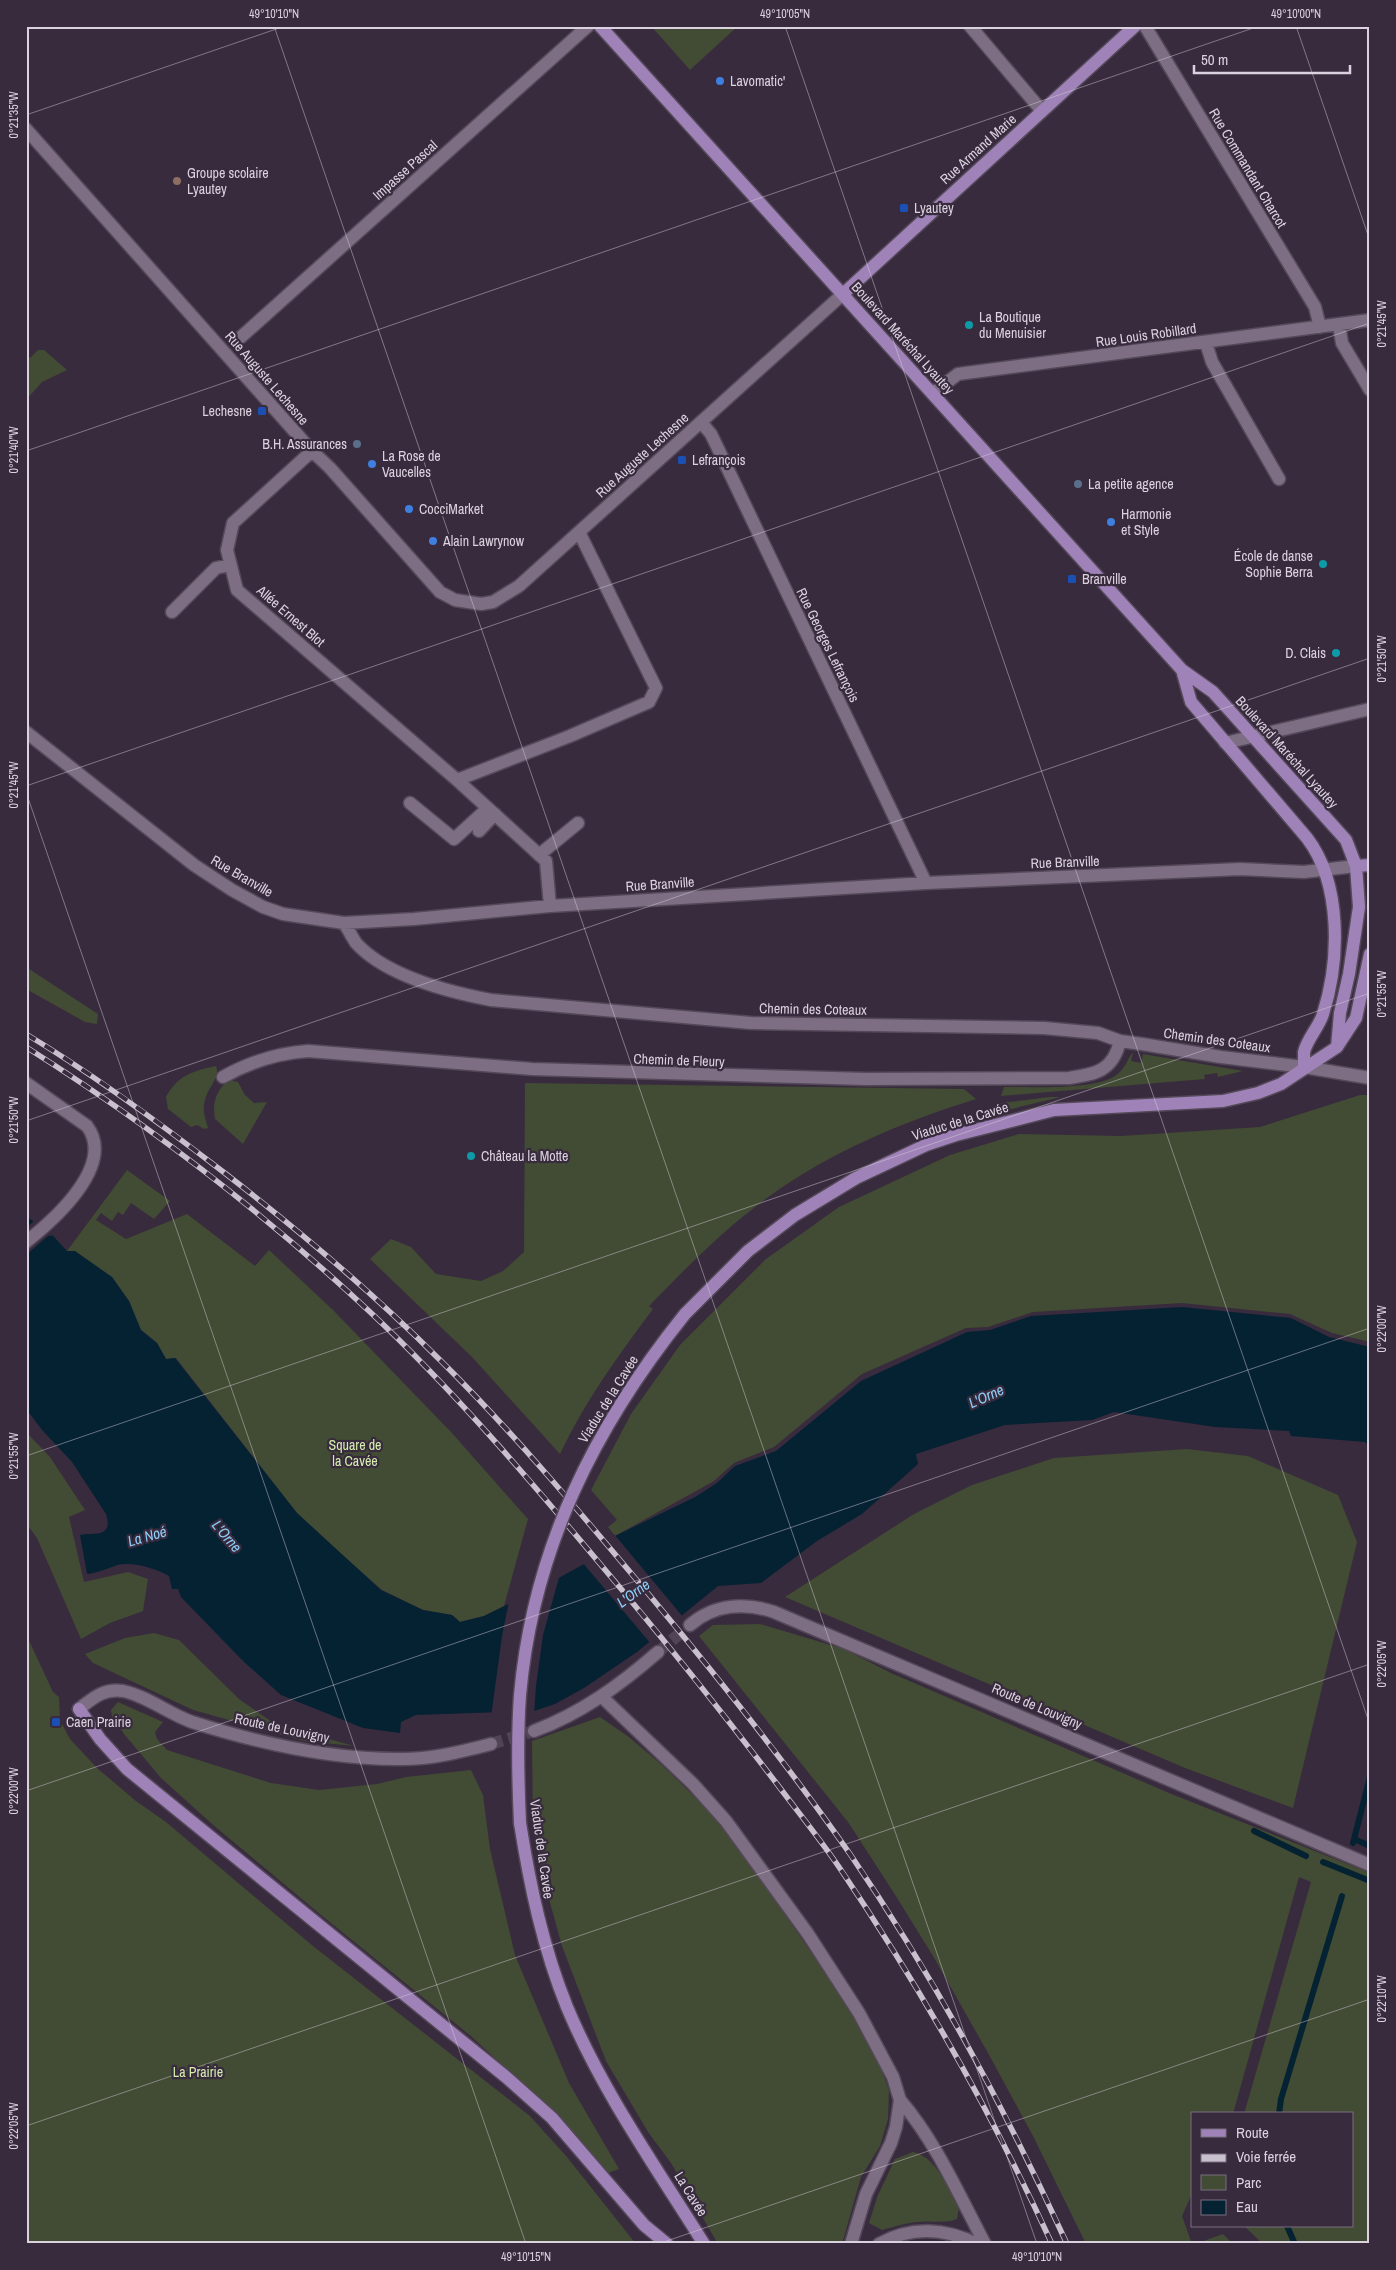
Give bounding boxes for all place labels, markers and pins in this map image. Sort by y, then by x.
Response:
place label: Lavomatic' [730,72,785,90]
marker: Lavomatic' [714,75,726,87]
place label: Groupe scolaire Lyautey [187,164,269,198]
marker: Groupe scolaire Lyautey [171,175,183,187]
place label: Lyautey [914,199,954,217]
marker: Lyautey [898,202,910,214]
place label: La Boutique du Menuisier [979,308,1046,342]
marker: La Boutique du Menuisier [963,319,975,331]
place label: Lechesne [202,403,252,419]
marker: Lechesne [256,405,268,417]
place label: B.H. Assurances [262,435,347,453]
marker: B.H. Assurances [351,438,363,450]
place label: La Rose de Vaucelles [382,447,441,481]
place label: Lefrançois [692,451,746,469]
marker: Lefrançois [676,454,688,466]
marker: La Rose de Vaucelles [366,458,378,470]
place label: La petite agence [1088,475,1174,493]
marker: La petite agence [1072,478,1084,490]
place label: CocciMarket [419,500,483,518]
marker: CocciMarket [403,503,415,515]
place label: Harmonie et Style [1121,505,1171,539]
marker: Harmonie et Style [1105,516,1117,528]
place label: Alain Lawrynow [442,532,525,550]
marker: Alain Lawrynow [427,535,439,547]
place label: École de danse Sophie Berra [1234,547,1314,581]
marker: École de danse Sophie Berra [1317,558,1329,570]
place label: Branville [1082,570,1127,588]
marker: Branville [1066,573,1078,585]
place label: D. Clais [1285,644,1326,662]
marker: D. Clais [1330,647,1342,659]
place label: Château la Motte [481,1147,568,1165]
marker: Château la Motte [465,1150,477,1162]
place label: Caen Prairie [66,1713,131,1731]
marker: Caen Prairie [50,1716,62,1728]

